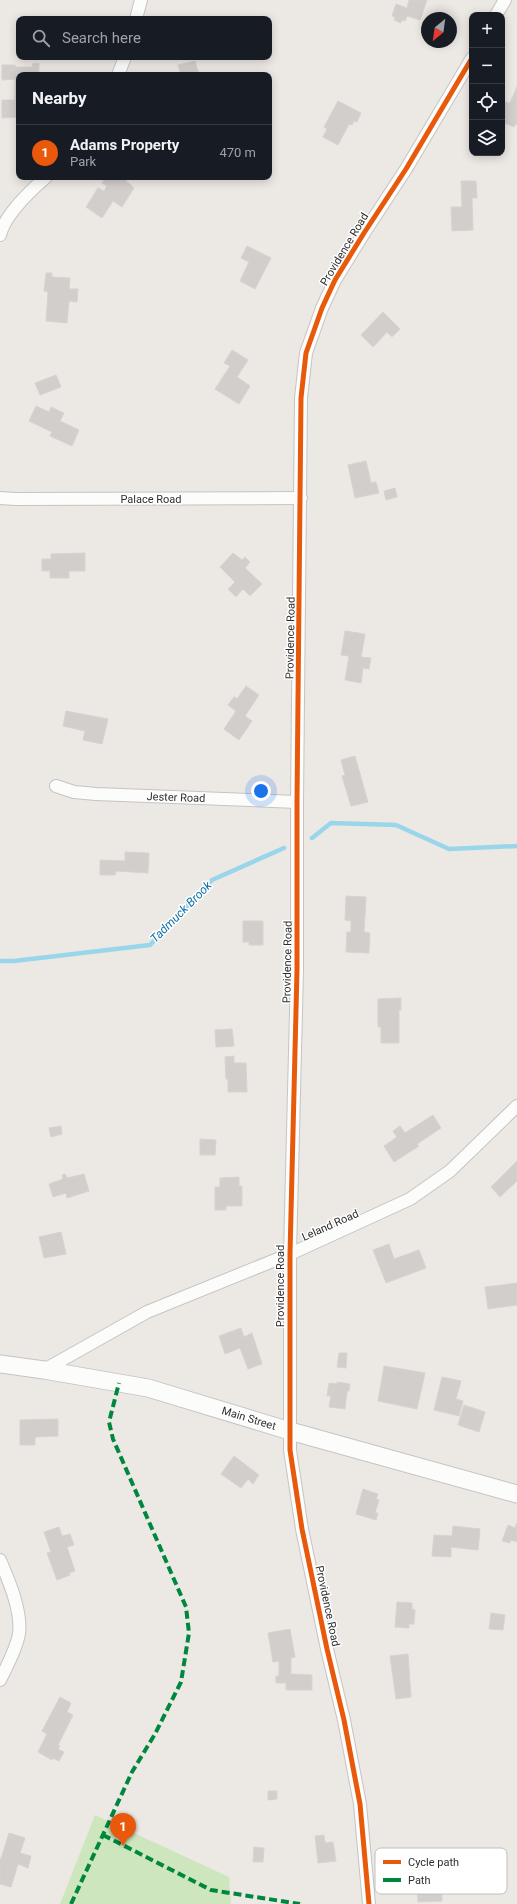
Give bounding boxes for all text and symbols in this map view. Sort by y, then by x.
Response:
north arrow [421,12,457,48]
map controls [469,12,505,156]
button: + [469,12,505,48]
search box [16,16,272,60]
icon: search [30,27,52,49]
text: Search here [62,29,141,47]
button: − [469,48,505,84]
button: locate [469,84,505,120]
text: Nearby [32,88,87,108]
button: layers [469,120,505,156]
text: Adams Property [70,136,179,154]
text: 1 [41,145,49,160]
text: 470 m [219,145,256,160]
text: Park [70,154,96,169]
street label: Providence Road [318,211,371,288]
street label: Palace Road [120,493,182,506]
street label: Providence Road [283,597,298,679]
your location [251,781,271,801]
street label: Jester Road [146,790,206,805]
water label: Tadmuck Brook [147,878,215,946]
street label: Providence Road [280,921,295,1003]
street label: Leland Road [300,1207,361,1244]
street label: Providence Road [274,1245,287,1327]
street label: Main Street [220,1404,278,1433]
street label: Providence Road [313,1564,342,1648]
pin: 1 [110,1813,136,1846]
legend [375,1848,507,1894]
text: Cycle path [408,1856,459,1869]
text: Path [408,1874,431,1887]

